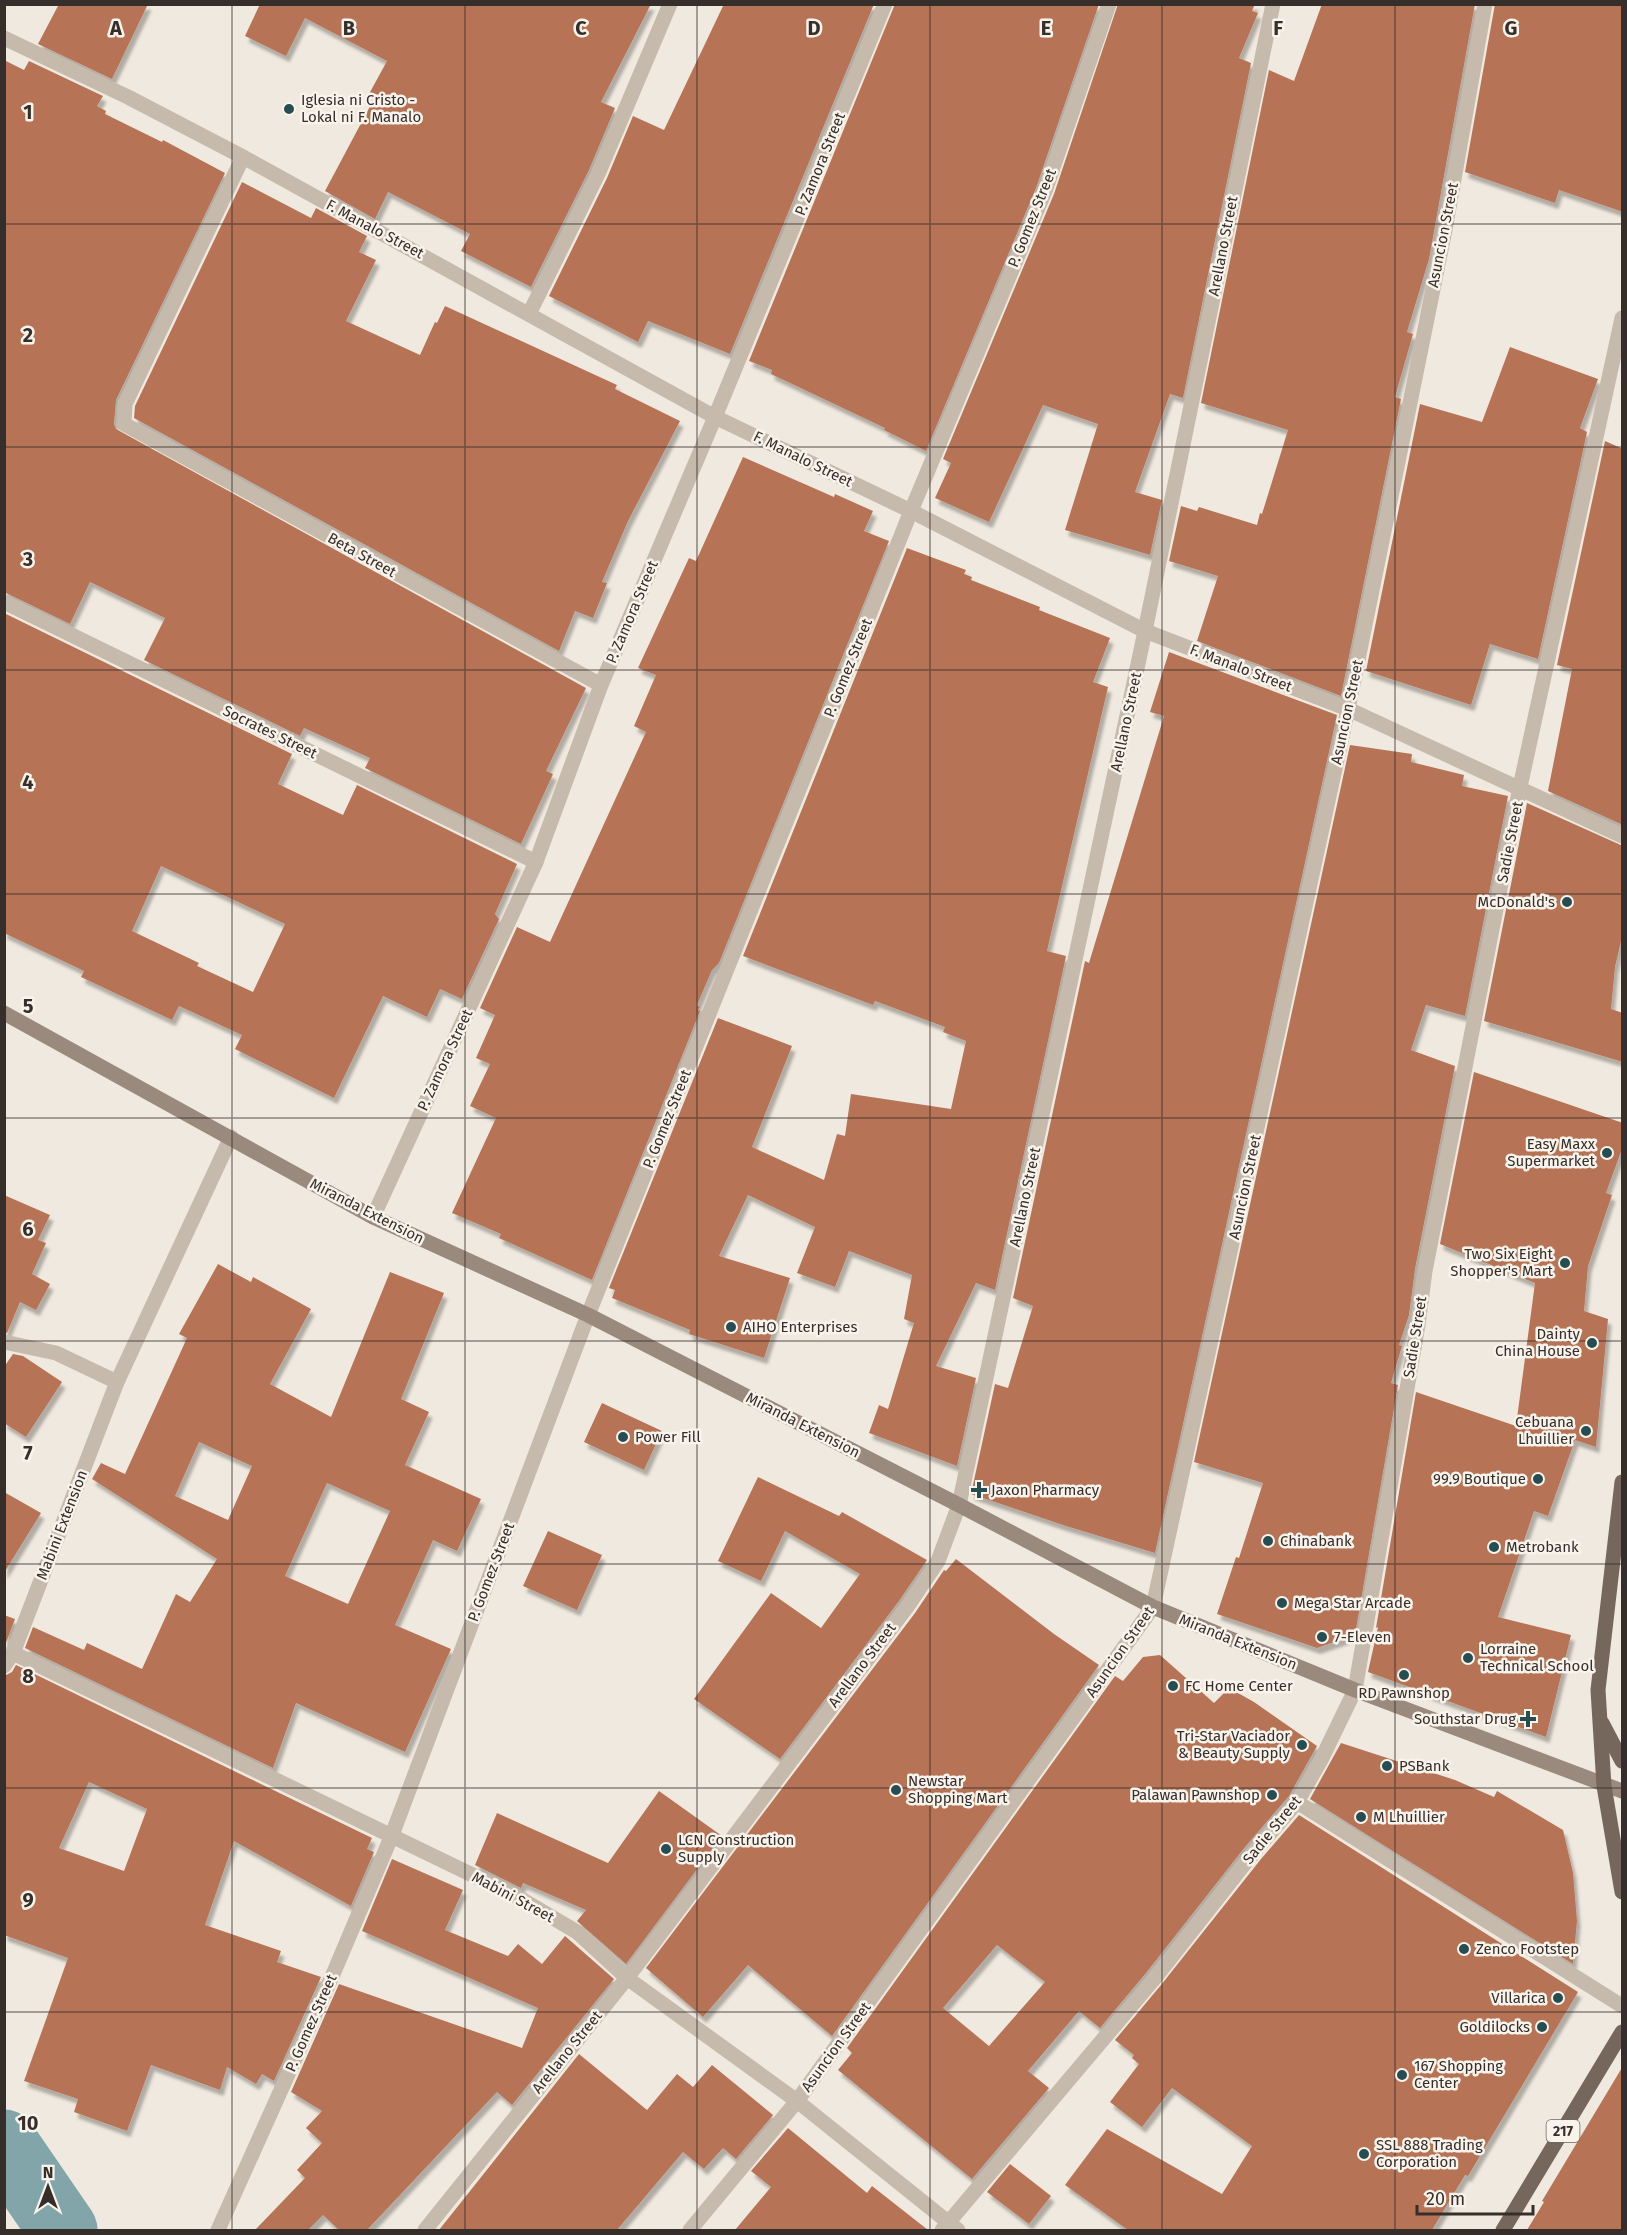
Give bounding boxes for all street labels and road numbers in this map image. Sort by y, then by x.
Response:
street label: P. Zamora Street [791,109,849,218]
street label: P. Gomez Street [1004,165,1060,270]
street label: Asuncion Street [1424,180,1462,289]
street label: Arellano Street [1205,194,1242,297]
street label: F. Manalo Street [323,196,427,263]
street label: F. Manalo Street [750,427,856,491]
street label: Beta Street [325,529,400,581]
street label: P. Zamora Street [602,557,662,666]
street label: P. Gomez Street [820,615,876,720]
street label: F. Manalo Street [1187,640,1295,696]
street label: Asuncion Street [1327,657,1367,766]
street label: Arellano Street [1107,670,1145,773]
street label: Socrates Street [220,701,321,763]
street label: Sadie Street [1493,799,1527,884]
street label: P. Zamora Street [414,1006,477,1114]
street label: P. Gomez Street [639,1066,695,1171]
street label: Asuncion Street [1225,1132,1265,1241]
street label: Arellano Street [1006,1145,1044,1248]
street label: Miranda Extension [307,1175,427,1247]
street label: Sadie Street [1400,1294,1430,1379]
street label: Miranda Extension [743,1389,863,1461]
street label: Mabini Extension [33,1468,91,1582]
street label: P. Gomez Street [464,1519,518,1624]
street label: Asuncion Street [1082,1603,1158,1701]
street label: Miranda Extension [1176,1610,1300,1674]
street label: Arellano Street [824,1619,900,1711]
street label: Sadie Street [1239,1792,1305,1868]
street label: Mabini Street [469,1868,558,1926]
street label: P. Gomez Street [281,1971,341,2075]
street label: Asuncion Street [797,1998,875,2095]
street label: Arellano Street [528,2007,606,2097]
road number: 217 [1546,2120,1580,2142]

